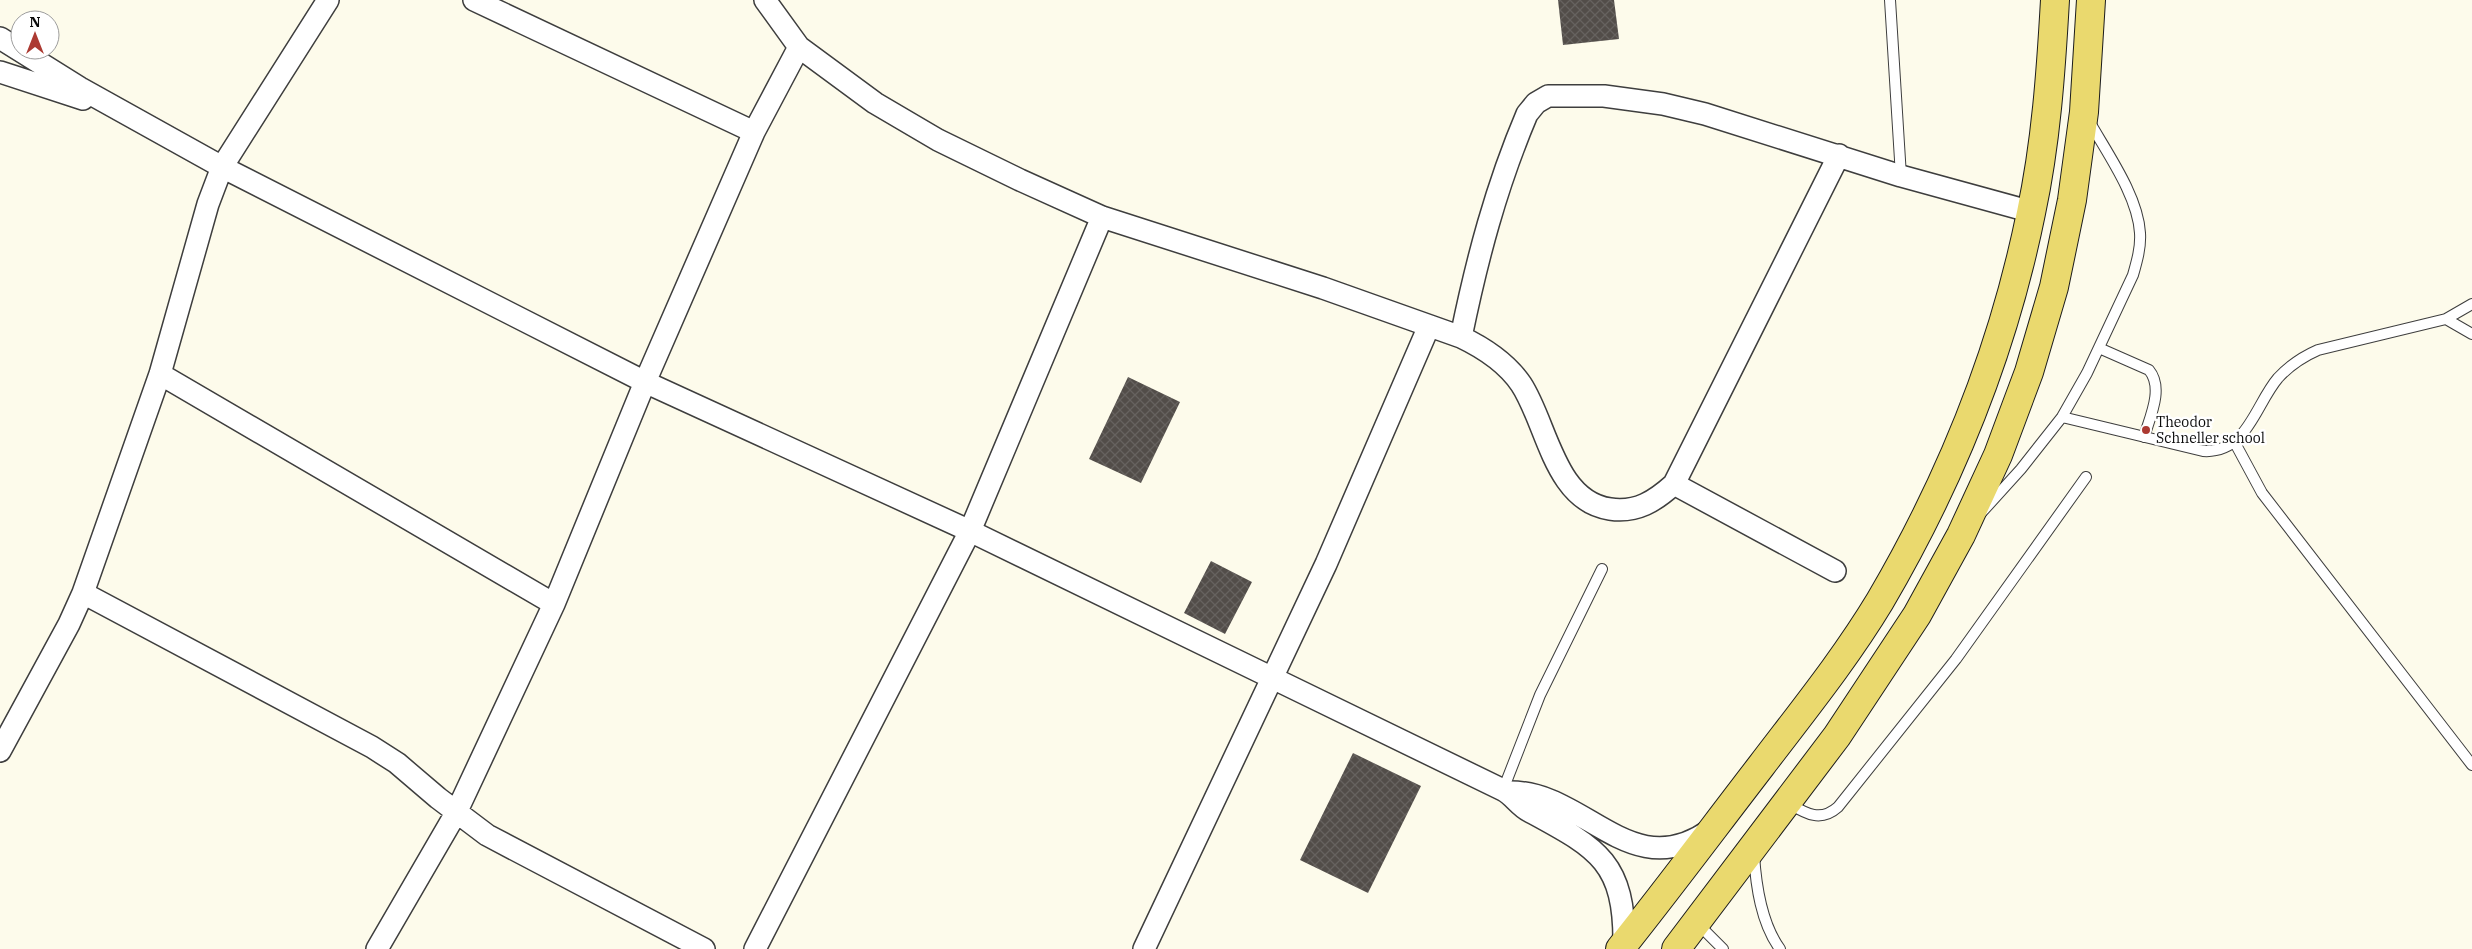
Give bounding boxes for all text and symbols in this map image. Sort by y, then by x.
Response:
north arrow [10,10,60,60]
text: N [29,13,41,31]
place label: Theodor Schneller school [2156,413,2265,447]
marker: Theodor Schneller school [2140,424,2152,436]

